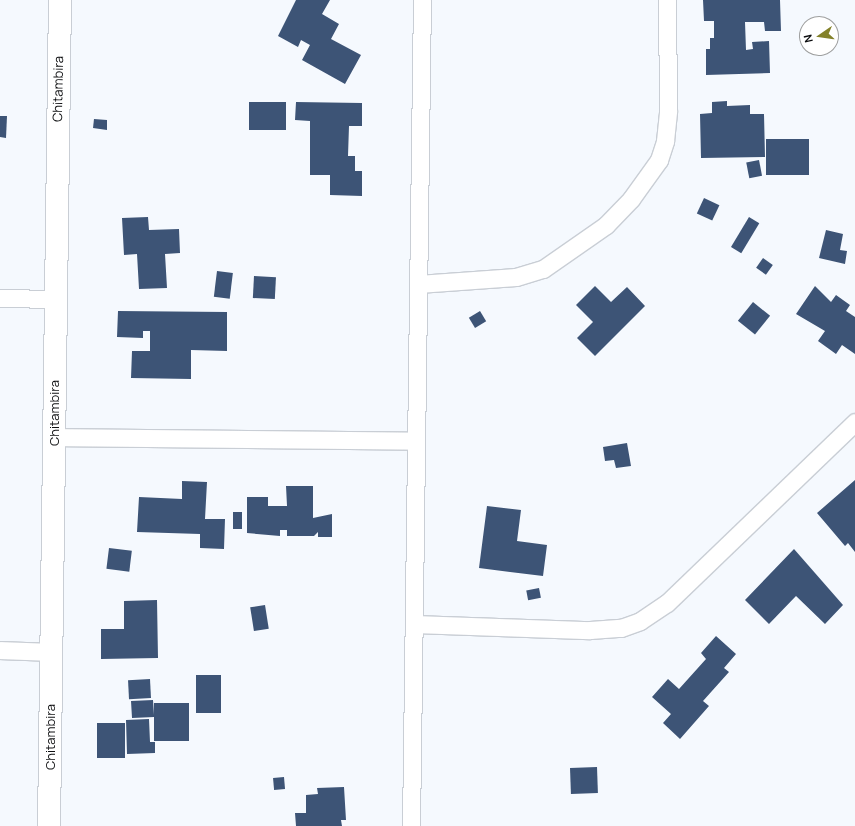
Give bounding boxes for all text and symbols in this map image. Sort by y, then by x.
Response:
north arrow [799,16,839,56]
text: N [800,33,816,44]
street label: Chitambira [50,56,66,122]
street label: Chitambira [46,380,62,446]
street label: Chitambira [42,704,58,770]

